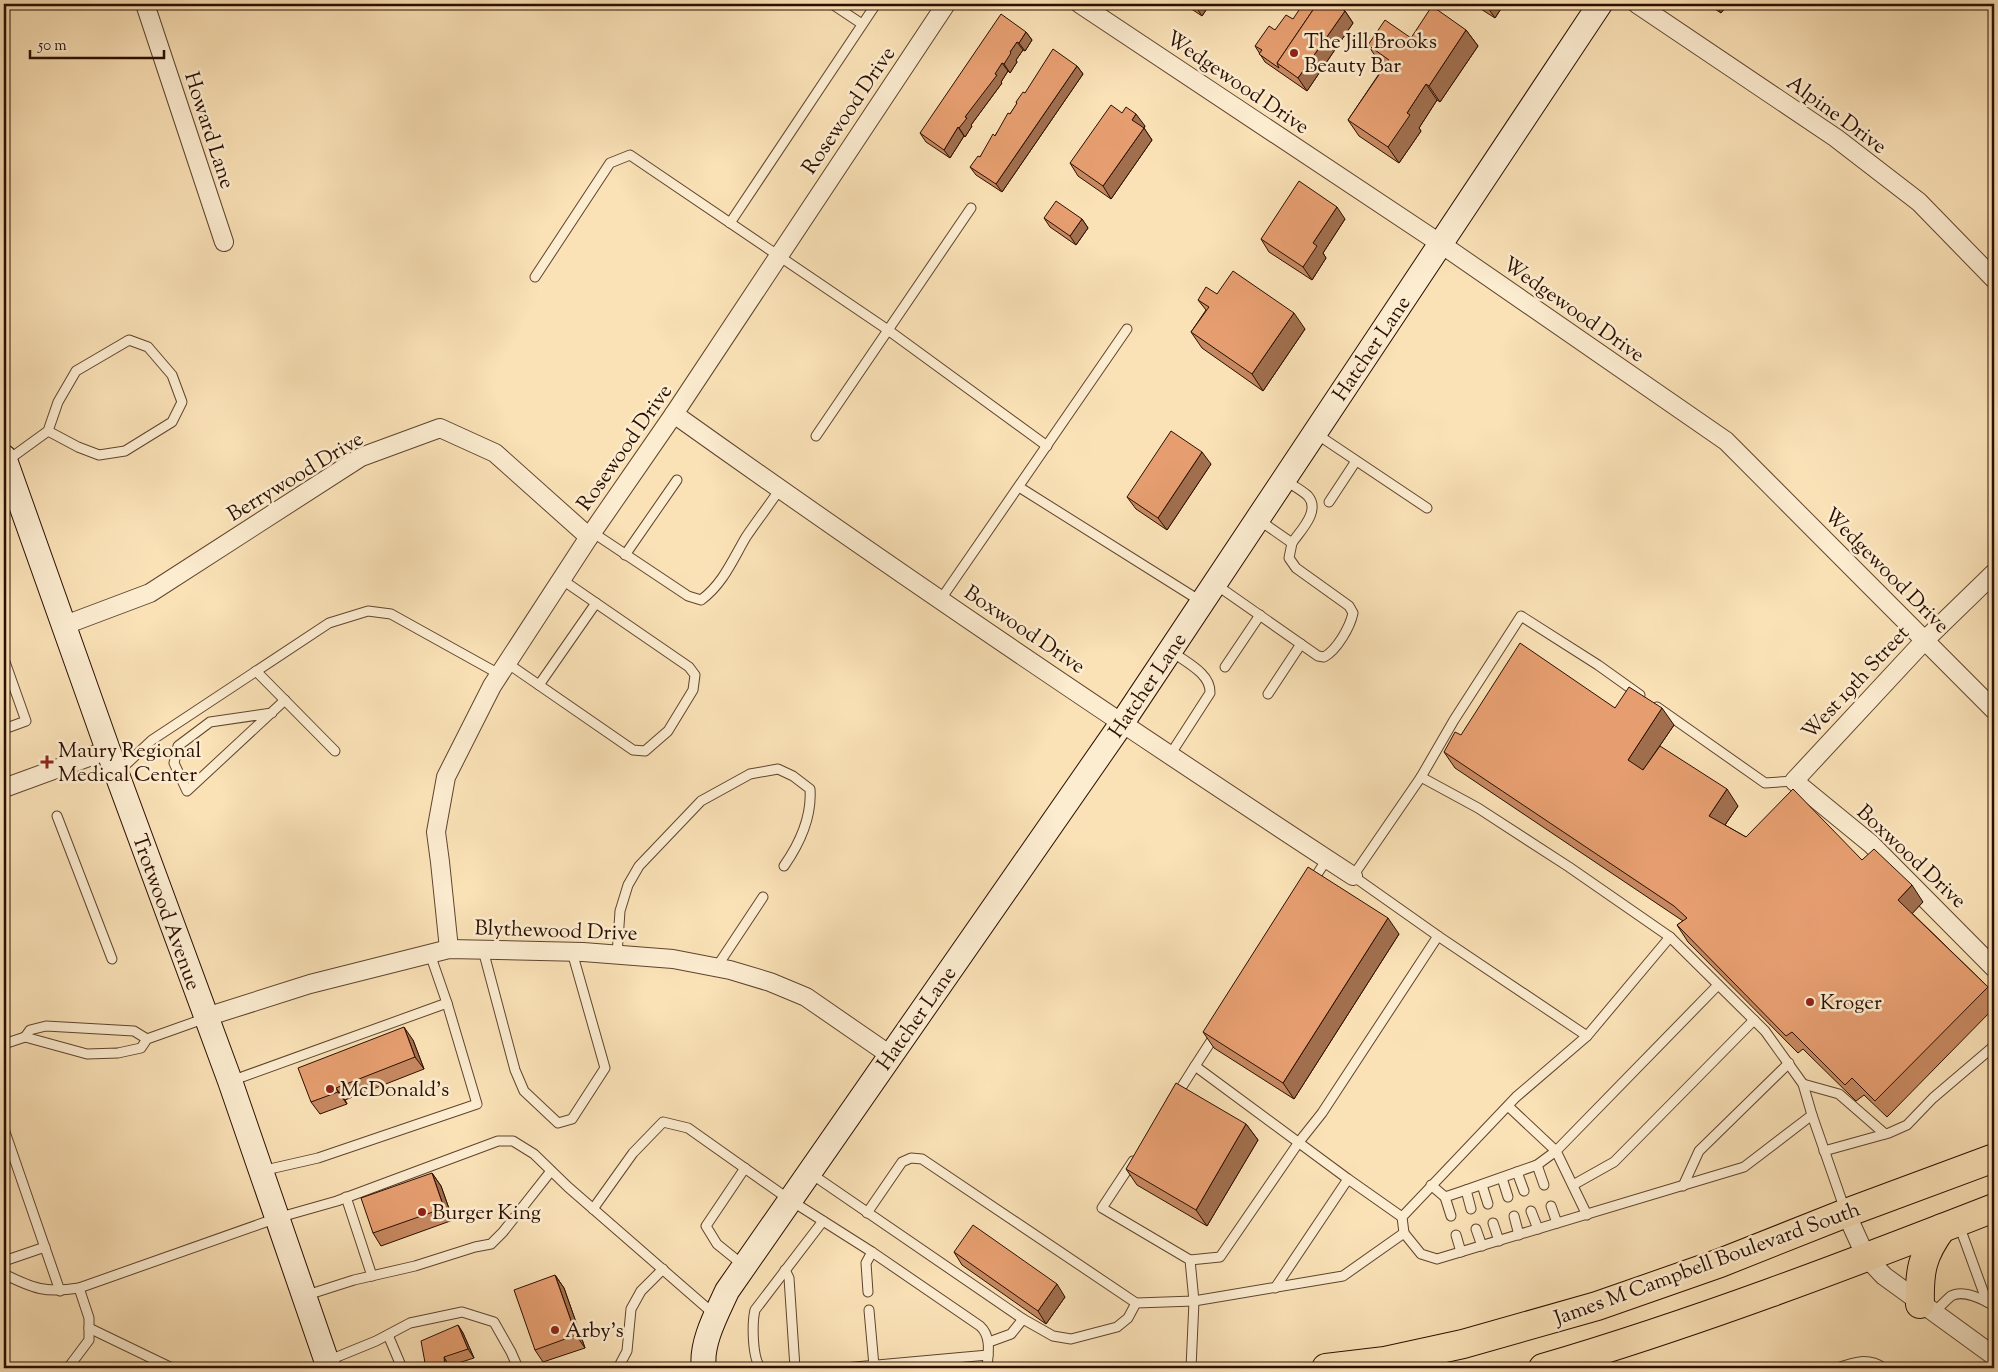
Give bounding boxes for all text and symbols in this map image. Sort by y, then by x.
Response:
street label: Wedgewood Drive [1159,24,1315,143]
scale bar [30,28,164,60]
place label: The Jill Brooks Beauty Bar [1304,28,1437,82]
text: 50 m [37,36,67,57]
street label: Rosewood Drive [796,41,904,181]
marker: The Jill Brooks Beauty Bar [1288,47,1300,59]
street label: Howard Lane [175,68,241,193]
street label: Alpine Drive [1780,69,1892,162]
street label: Wedgewood Drive [1496,250,1650,371]
street label: Hatcher Lane [1326,290,1419,408]
street label: Rosewood Drive [571,379,681,518]
street label: Berrywood Drive [222,425,370,530]
street label: Wedgewood Drive [1816,502,1955,641]
street label: Boxwood Drive [957,579,1090,682]
street label: West 19th Street [1796,620,1917,747]
street label: Hatcher Lane [1102,627,1195,745]
place label: Maury Regional Medical Center [58,737,202,791]
marker: Maury Regional Medical Center [40,755,54,769]
street label: Boxwood Drive [1849,799,1972,916]
street label: Trotwood Avenue [123,831,207,995]
street label: Blythewood Drive [474,914,638,950]
street label: Hatcher Lane [871,961,965,1077]
place label: Kroger [1820,989,1882,1019]
marker: Kroger [1804,996,1816,1008]
place label: McDonald's [340,1076,449,1106]
marker: McDonald's [324,1083,336,1095]
street label: James M Campbell Boulevard South [1550,1195,1865,1335]
place label: Burger King [432,1199,541,1229]
marker: Burger King [416,1206,428,1218]
place label: Arby's [565,1317,624,1347]
marker: Arby's [549,1324,561,1336]

